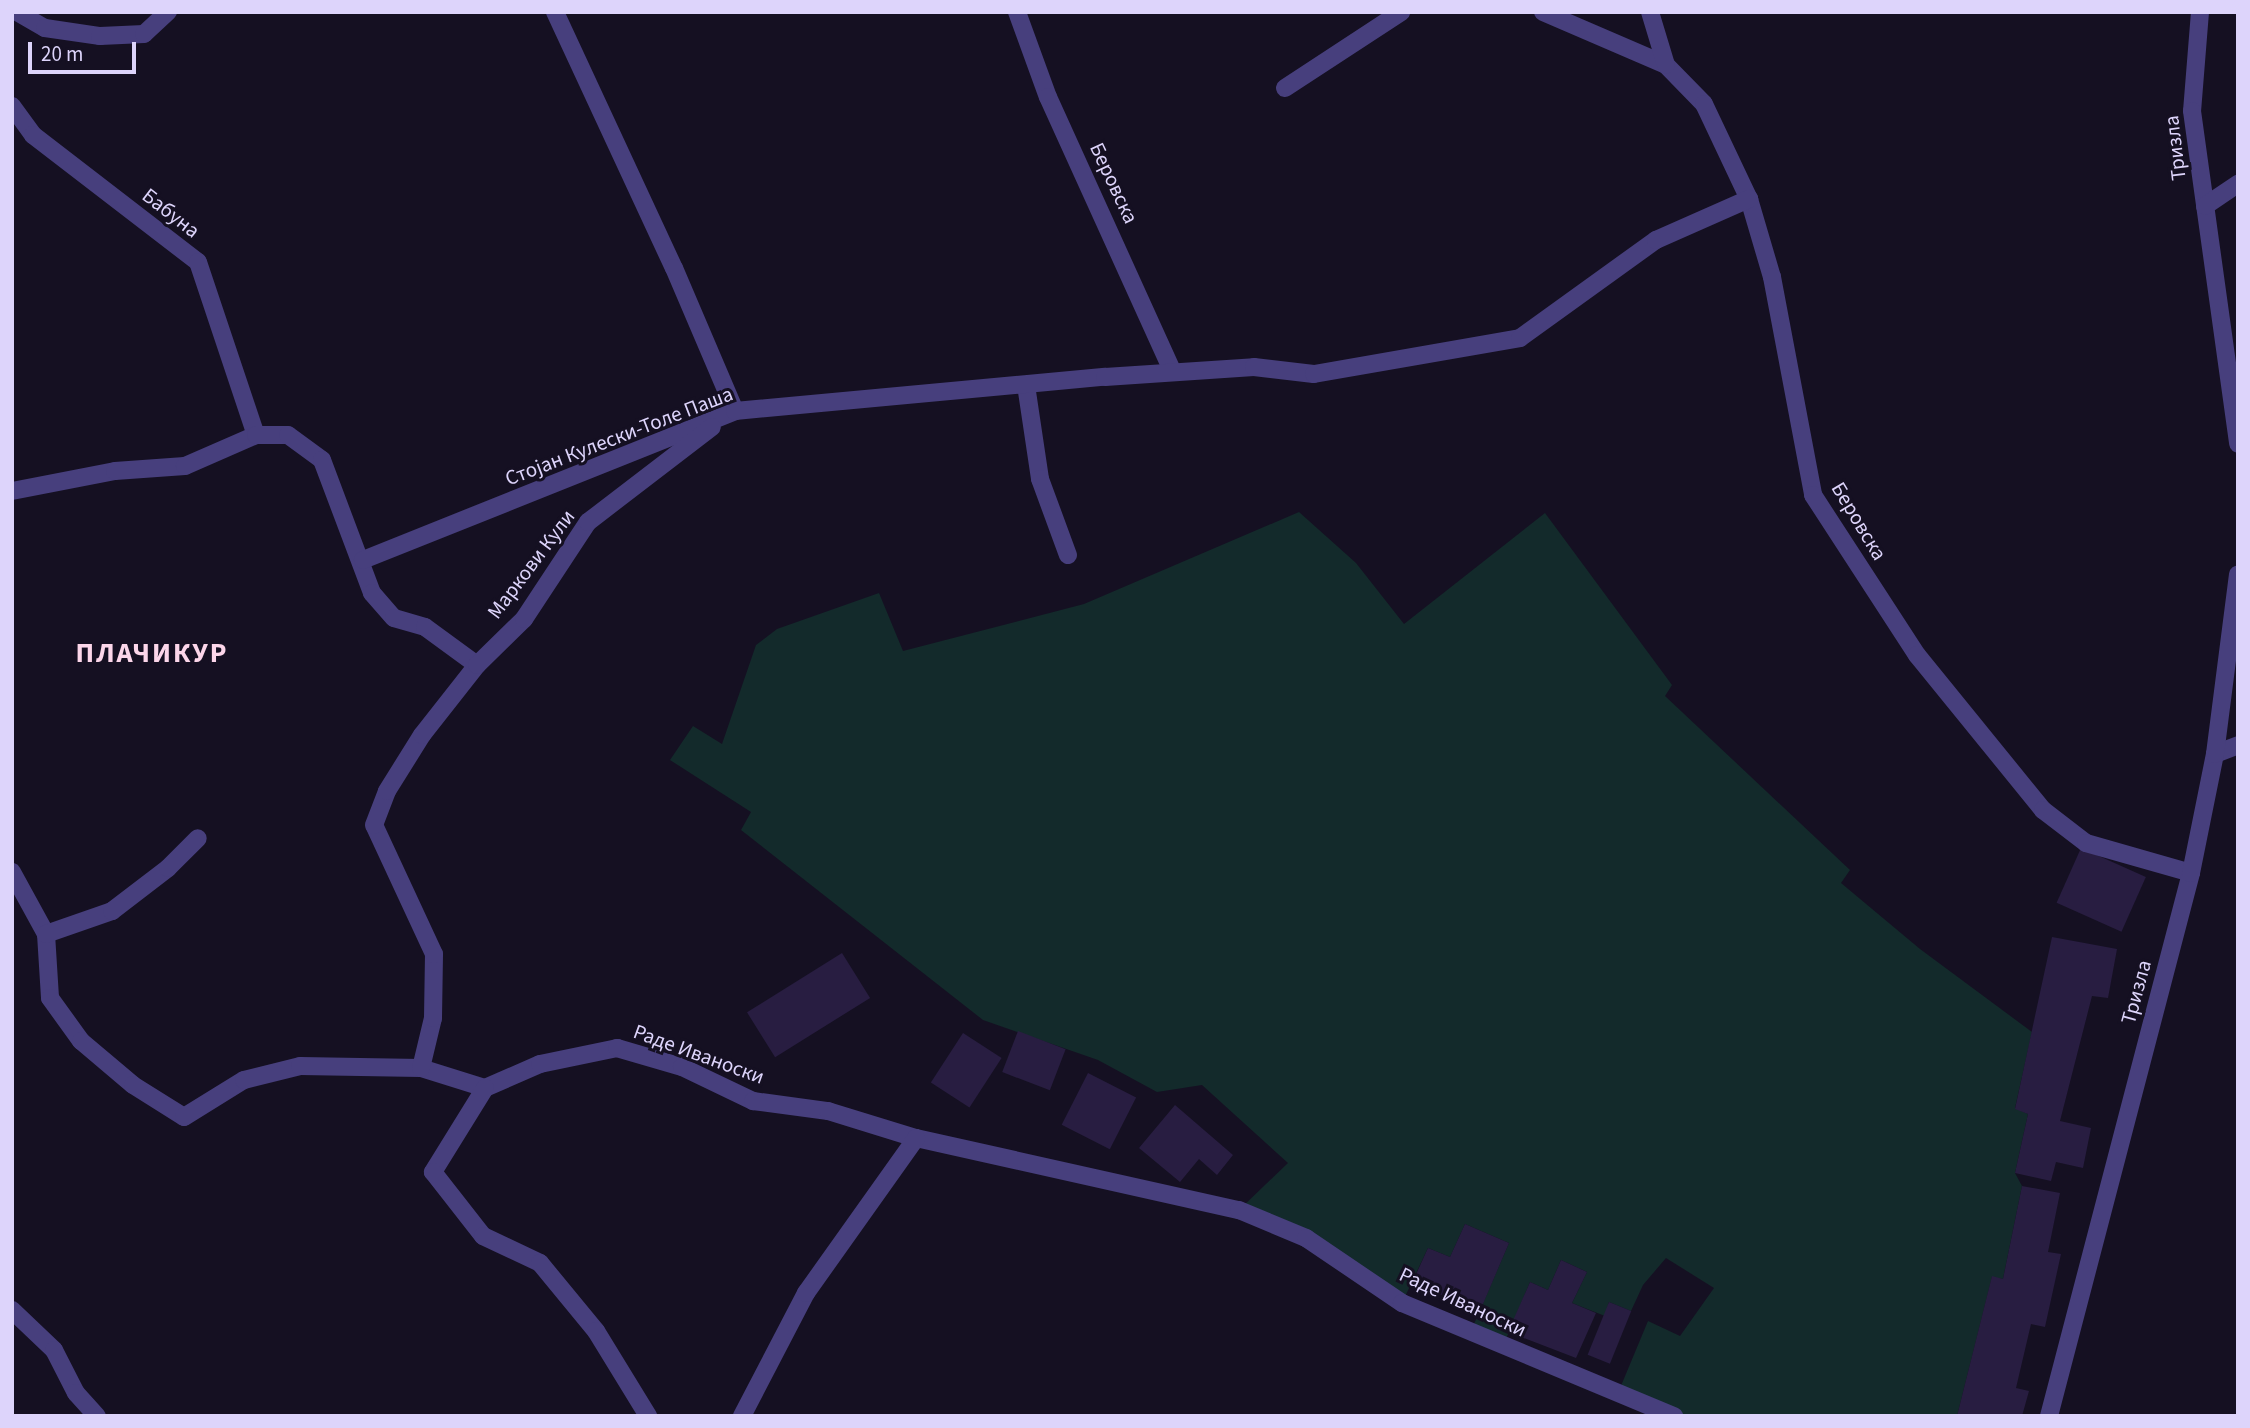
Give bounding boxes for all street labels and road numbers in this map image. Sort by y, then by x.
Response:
street label: Тризла [2159,114,2191,182]
street label: Беровска [1084,138,1144,228]
street label: Бабуна [137,183,205,243]
street label: Стојан Кулески-Толе Паша [502,381,736,491]
street label: Беровска [1826,477,1892,565]
street label: Маркови Кули [482,504,580,624]
street label: Тризла [2115,957,2157,1027]
street label: Раде Иваноски [630,1019,768,1089]
street label: Раде Иваноски [1395,1262,1531,1342]

